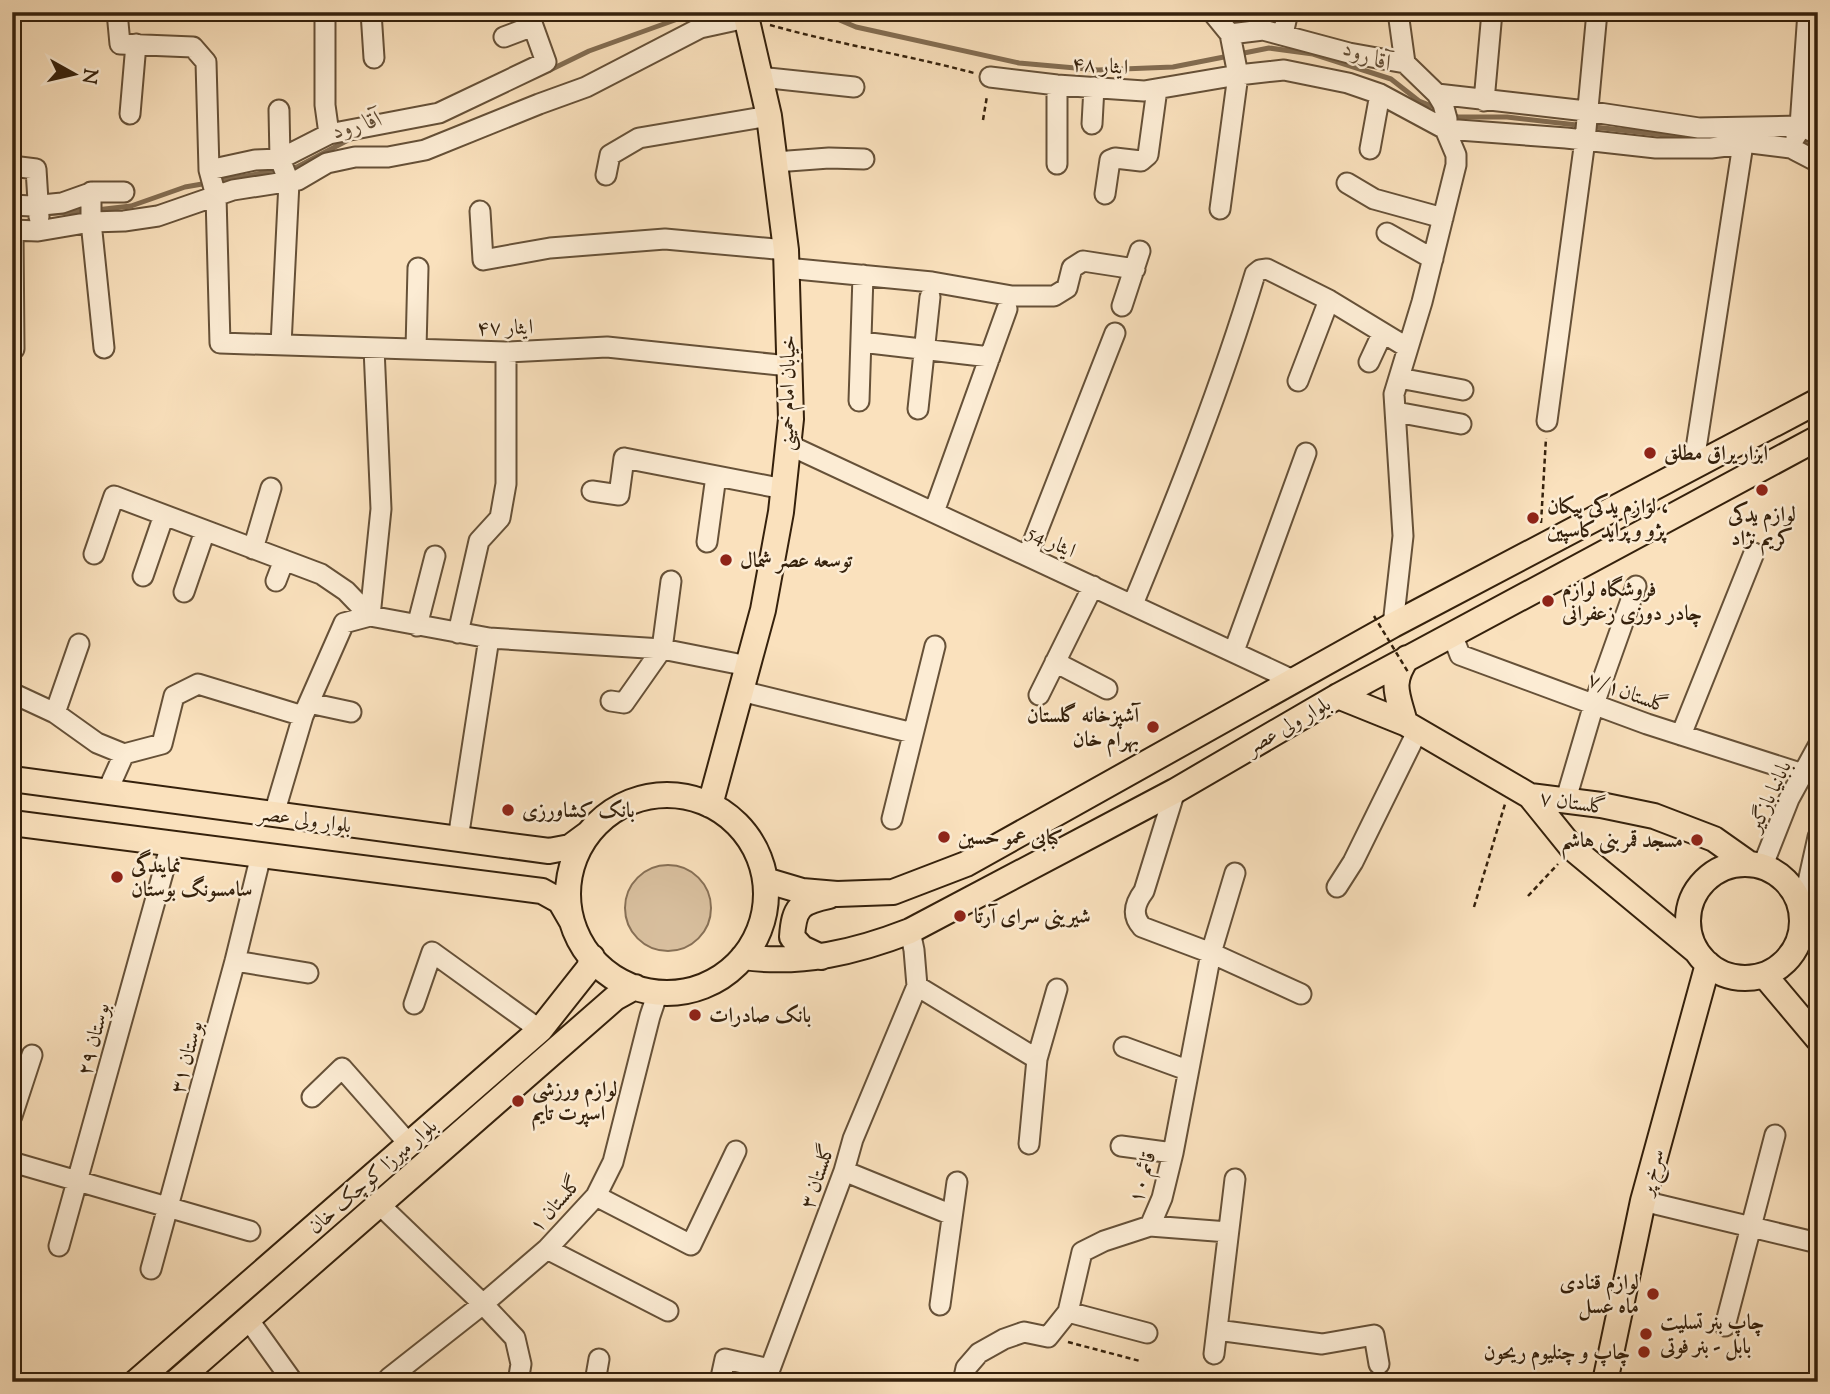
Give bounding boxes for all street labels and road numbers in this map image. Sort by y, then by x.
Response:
street label: ایثار ۴۸ [1071,50,1129,84]
street label: ایثار ۴۷ [477,314,534,344]
street label: خیابان امام خمینی [773,335,806,451]
street label: ایثار 54 [1021,518,1080,567]
street label: گلستان۷/۱ [1583,665,1672,722]
street label: بلوار ولی عصر [1239,690,1337,764]
street label: بابانیا بازگیر [1740,756,1800,839]
street label: گلستان ۷ [1537,784,1608,823]
street label: بلوار ولی عصر [254,799,353,842]
street label: بوستان ۲۹ [71,1000,119,1079]
street label: بوستان ۳۱ [164,1018,212,1097]
street label: بلوار میرزا کوچک خان [302,1113,445,1242]
street label: گلستان ۳ [794,1140,844,1213]
street label: سرخ پر [1632,1146,1675,1202]
street label: قائم ۱۰ [1122,1148,1167,1207]
street label: گلستان ۱ [523,1170,590,1240]

